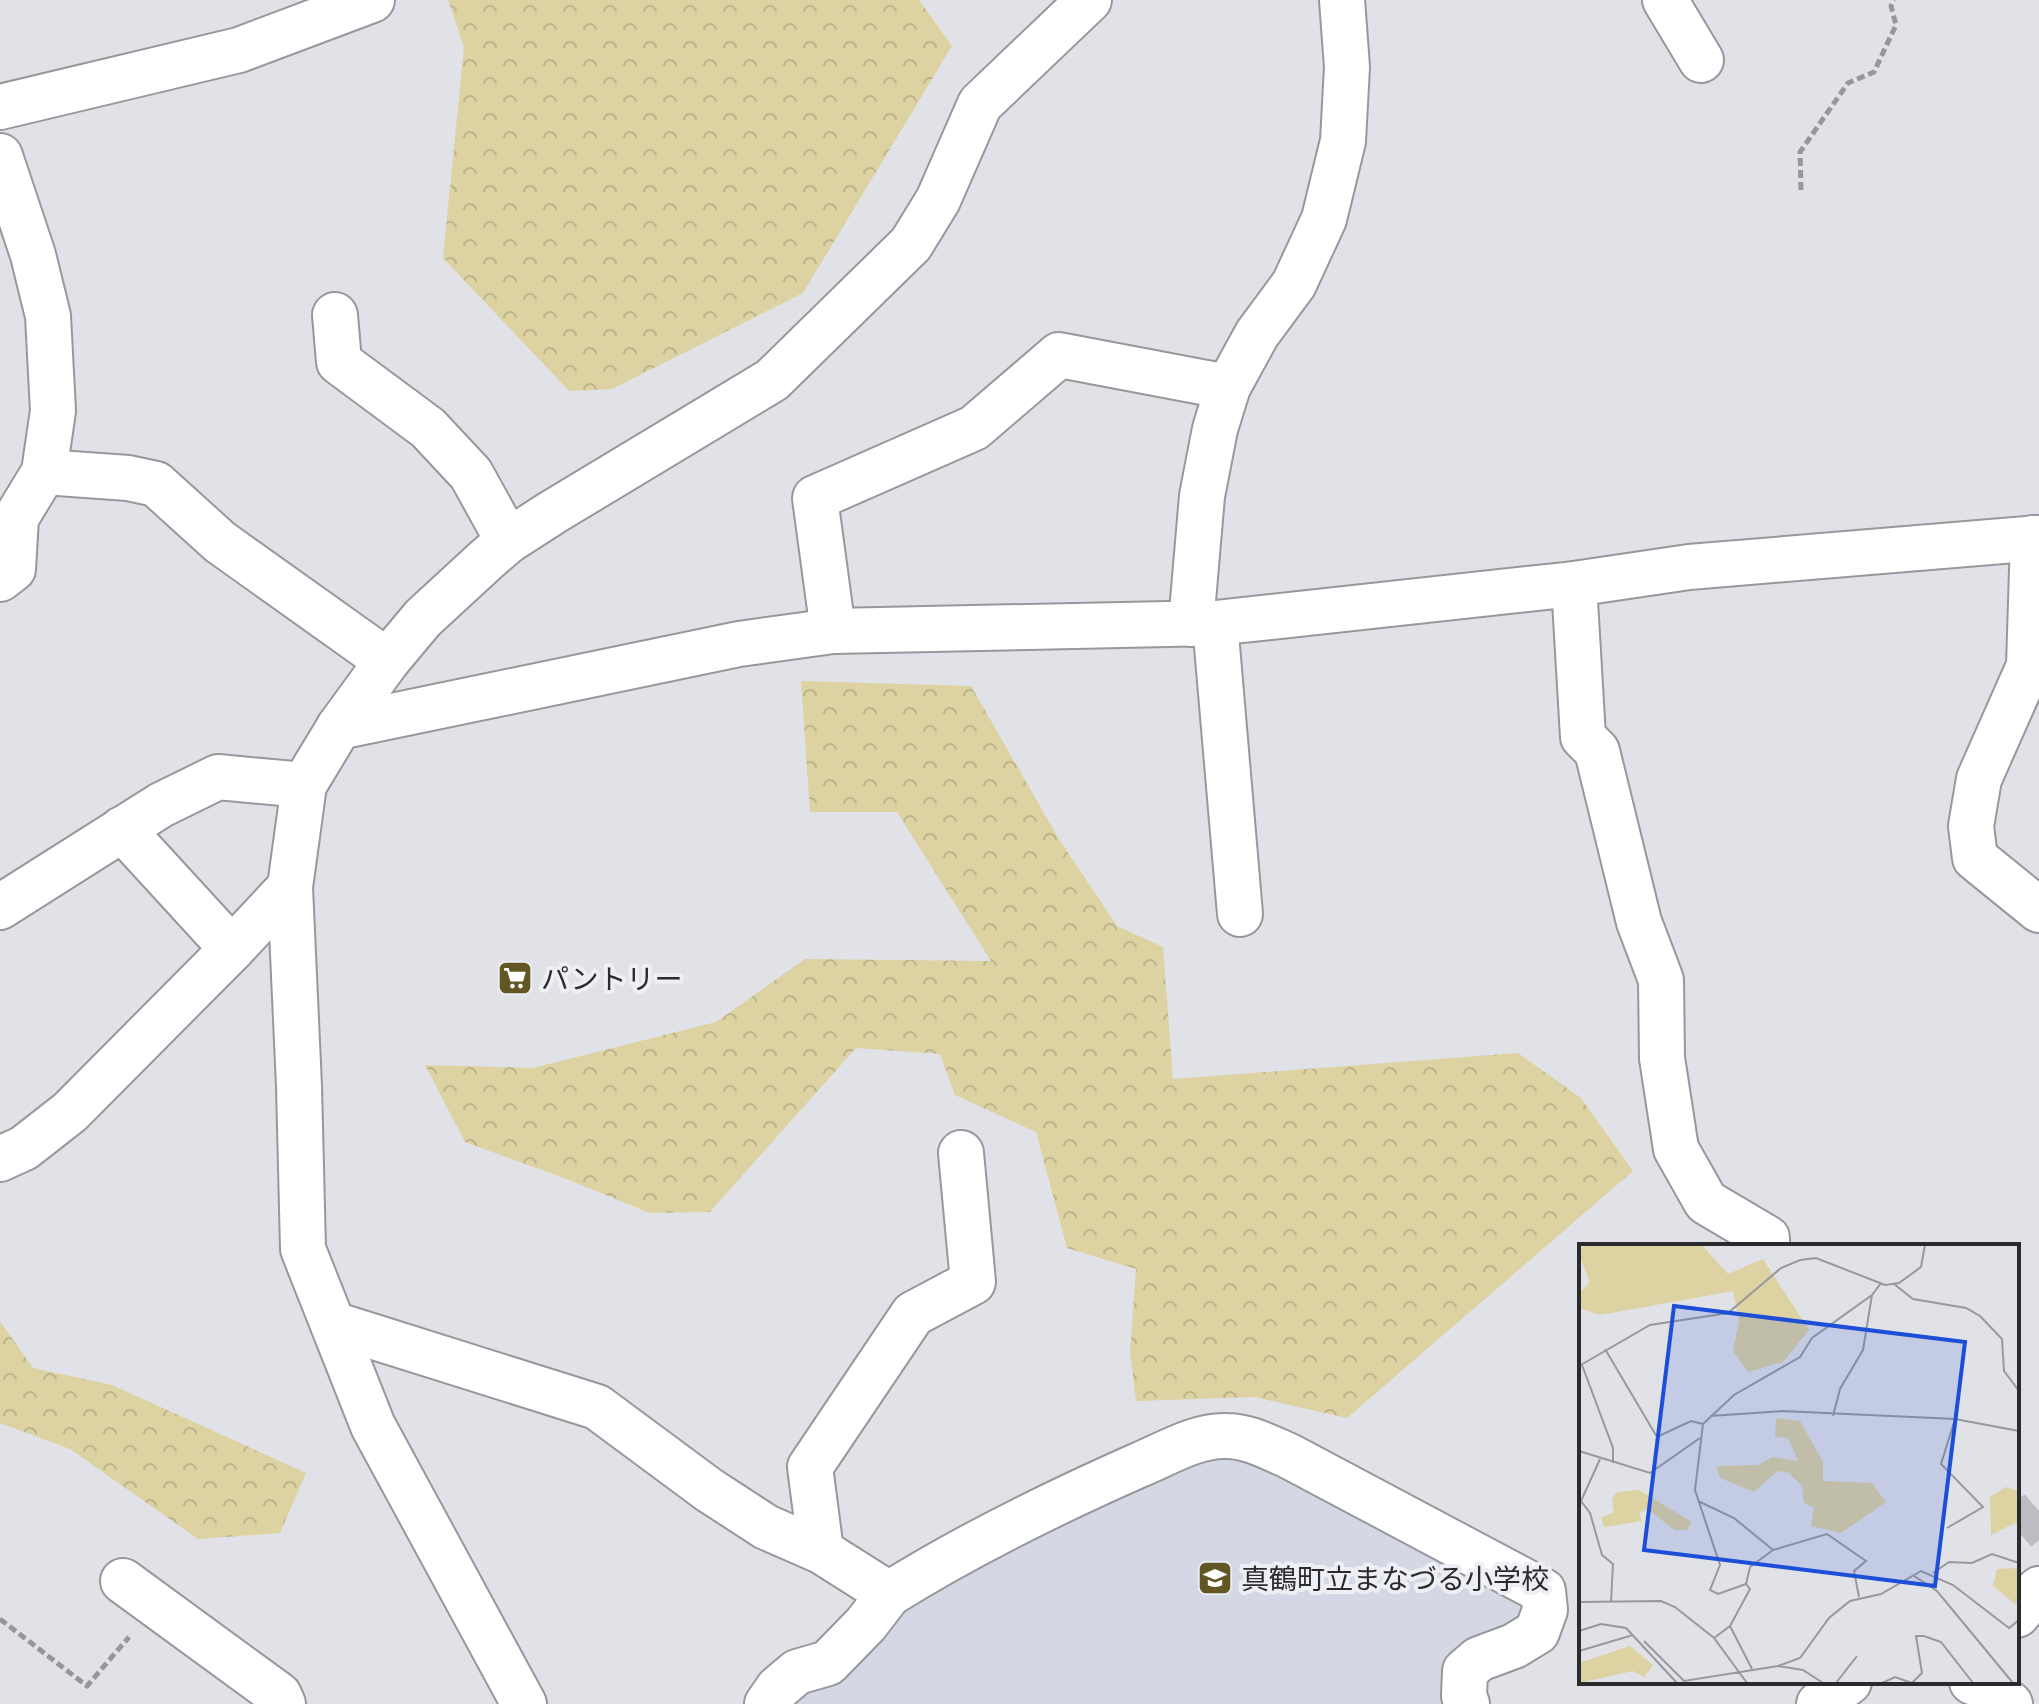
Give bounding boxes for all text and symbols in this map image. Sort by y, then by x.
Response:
supermarket icon: パントリー [496,959,534,997]
place label: パントリー [541,960,682,997]
inset map [1579,1244,2019,1684]
school or university icon: 真鶴町立まなづる小学校 [1196,1559,1234,1597]
place label: 真鶴町立まなづる小学校 [1241,1560,1549,1597]

